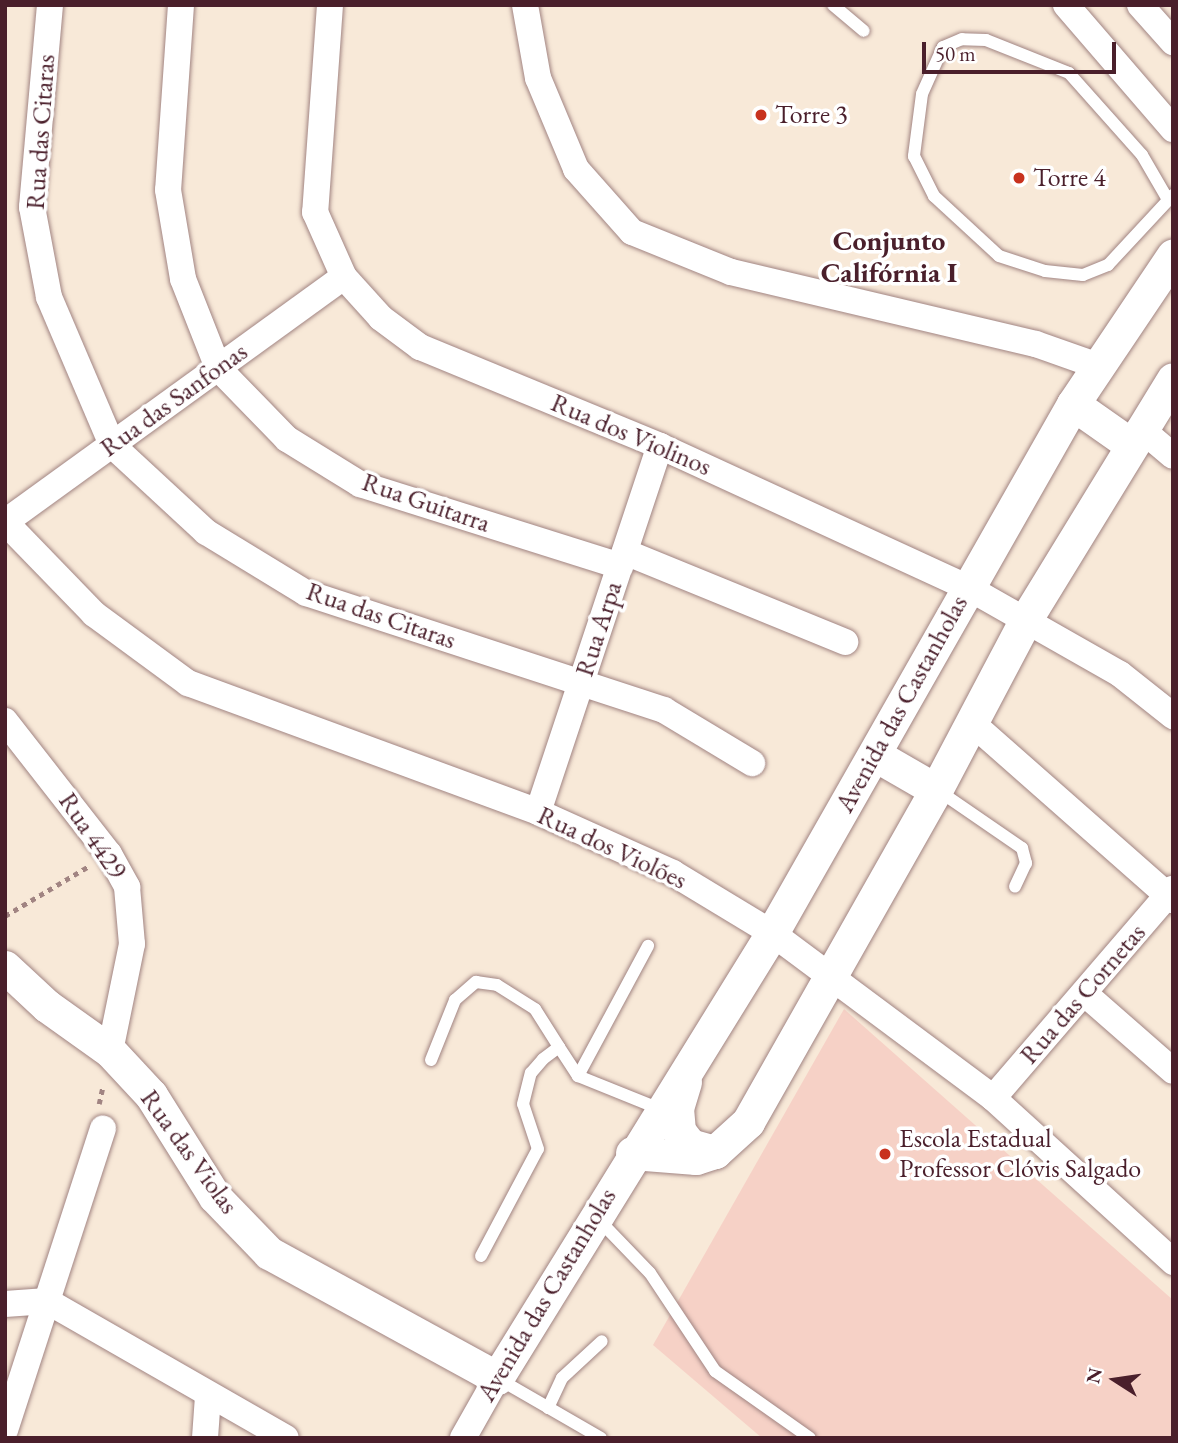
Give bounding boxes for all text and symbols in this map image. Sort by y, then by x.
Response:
scale bar [926,28,1120,72]
text: 50 m [935,40,976,67]
street label: Rua das Citaras [20,53,62,211]
place label: Torre 3 [775,99,848,131]
marker: Torre 3 [753,107,769,123]
place label: Torre 4 [1033,162,1106,194]
marker: Torre 4 [1011,170,1027,186]
district label: Conjunto Califórnia I [821,223,957,289]
street label: Rua das Sanfonas [94,336,254,464]
street label: Rua dos Violinos [546,387,716,483]
street label: Rua Guitarra [358,467,494,539]
street label: Rua das Citaras [302,576,460,656]
street label: Rua Arpa [569,578,629,680]
street label: Avenida das Castanholas [829,590,975,818]
street label: Rua 4429 [52,787,132,885]
street label: Rua dos Violões [533,800,691,896]
street label: Rua das Cornetas [1014,917,1152,1071]
street label: Rua das Violas [134,1084,244,1220]
place label: Escola Estadual Professor Clóvis Salgado [899,1123,1141,1184]
marker: Escola Estadual Professor Clóvis Salgado [877,1146,893,1162]
street label: Avenida das Castanholas [471,1183,623,1407]
north arrow [1080,1345,1150,1415]
text: N [1080,1365,1108,1386]

